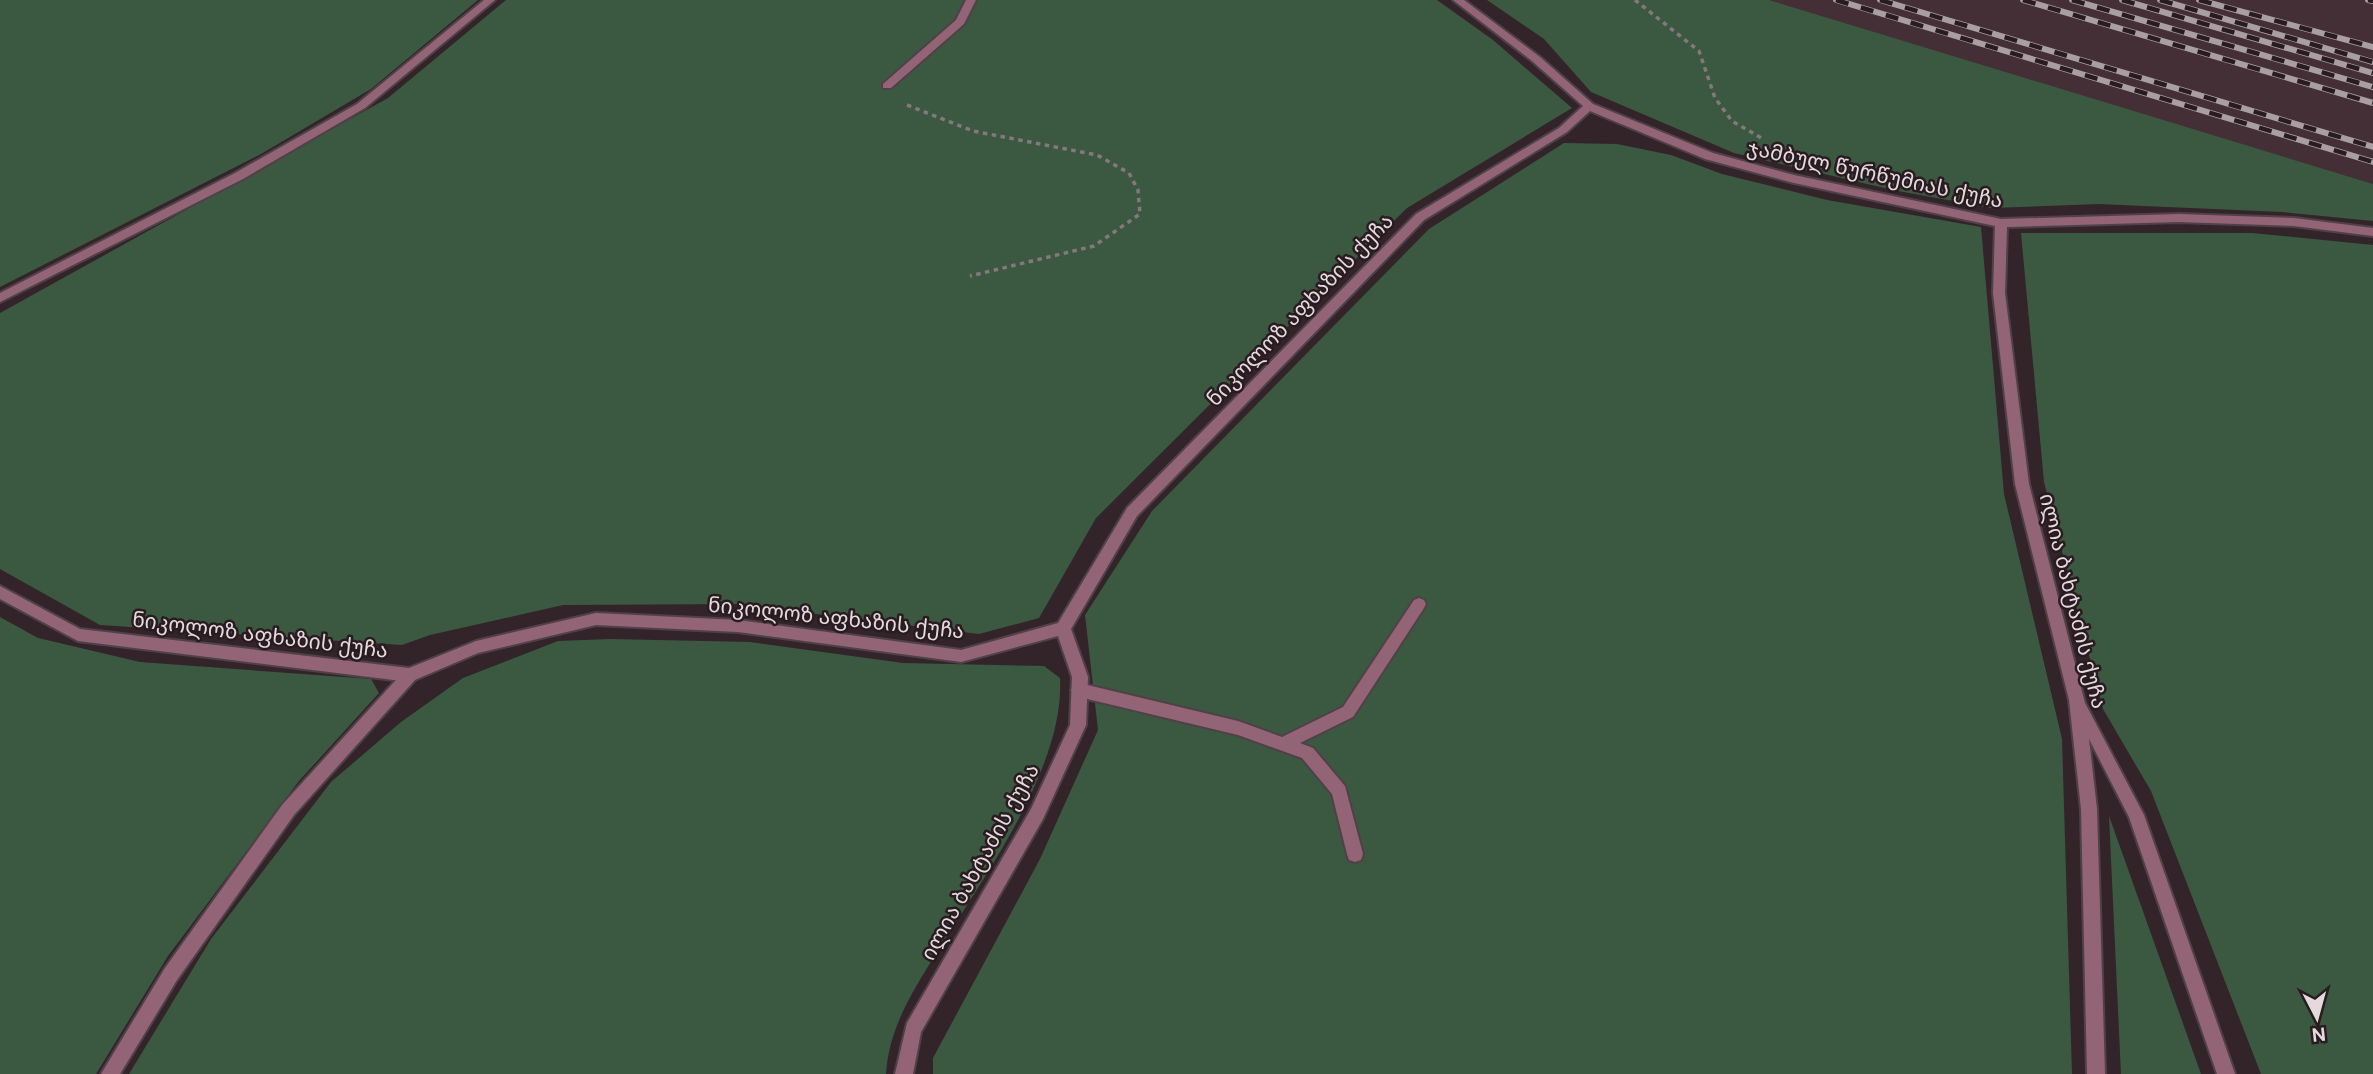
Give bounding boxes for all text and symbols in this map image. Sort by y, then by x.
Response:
street label: ჯამბულ წურწუმიას ქუჩა [1745,133,2005,215]
street label: ნიკოლოზ აფხაზის ქუჩა [1201,208,1399,412]
street label: ილია ბახტაძის ქუჩა [2033,490,2113,712]
street label: ნიკოლოზ აფხაზის ქუჩა [707,591,965,645]
street label: ნიკოლოზ აფხაზის ქუჩა [131,605,389,665]
street label: ილია ბახტაძის ქუჩა [914,759,1046,965]
north arrow [2282,983,2352,1053]
text: N [2311,1021,2327,1048]

